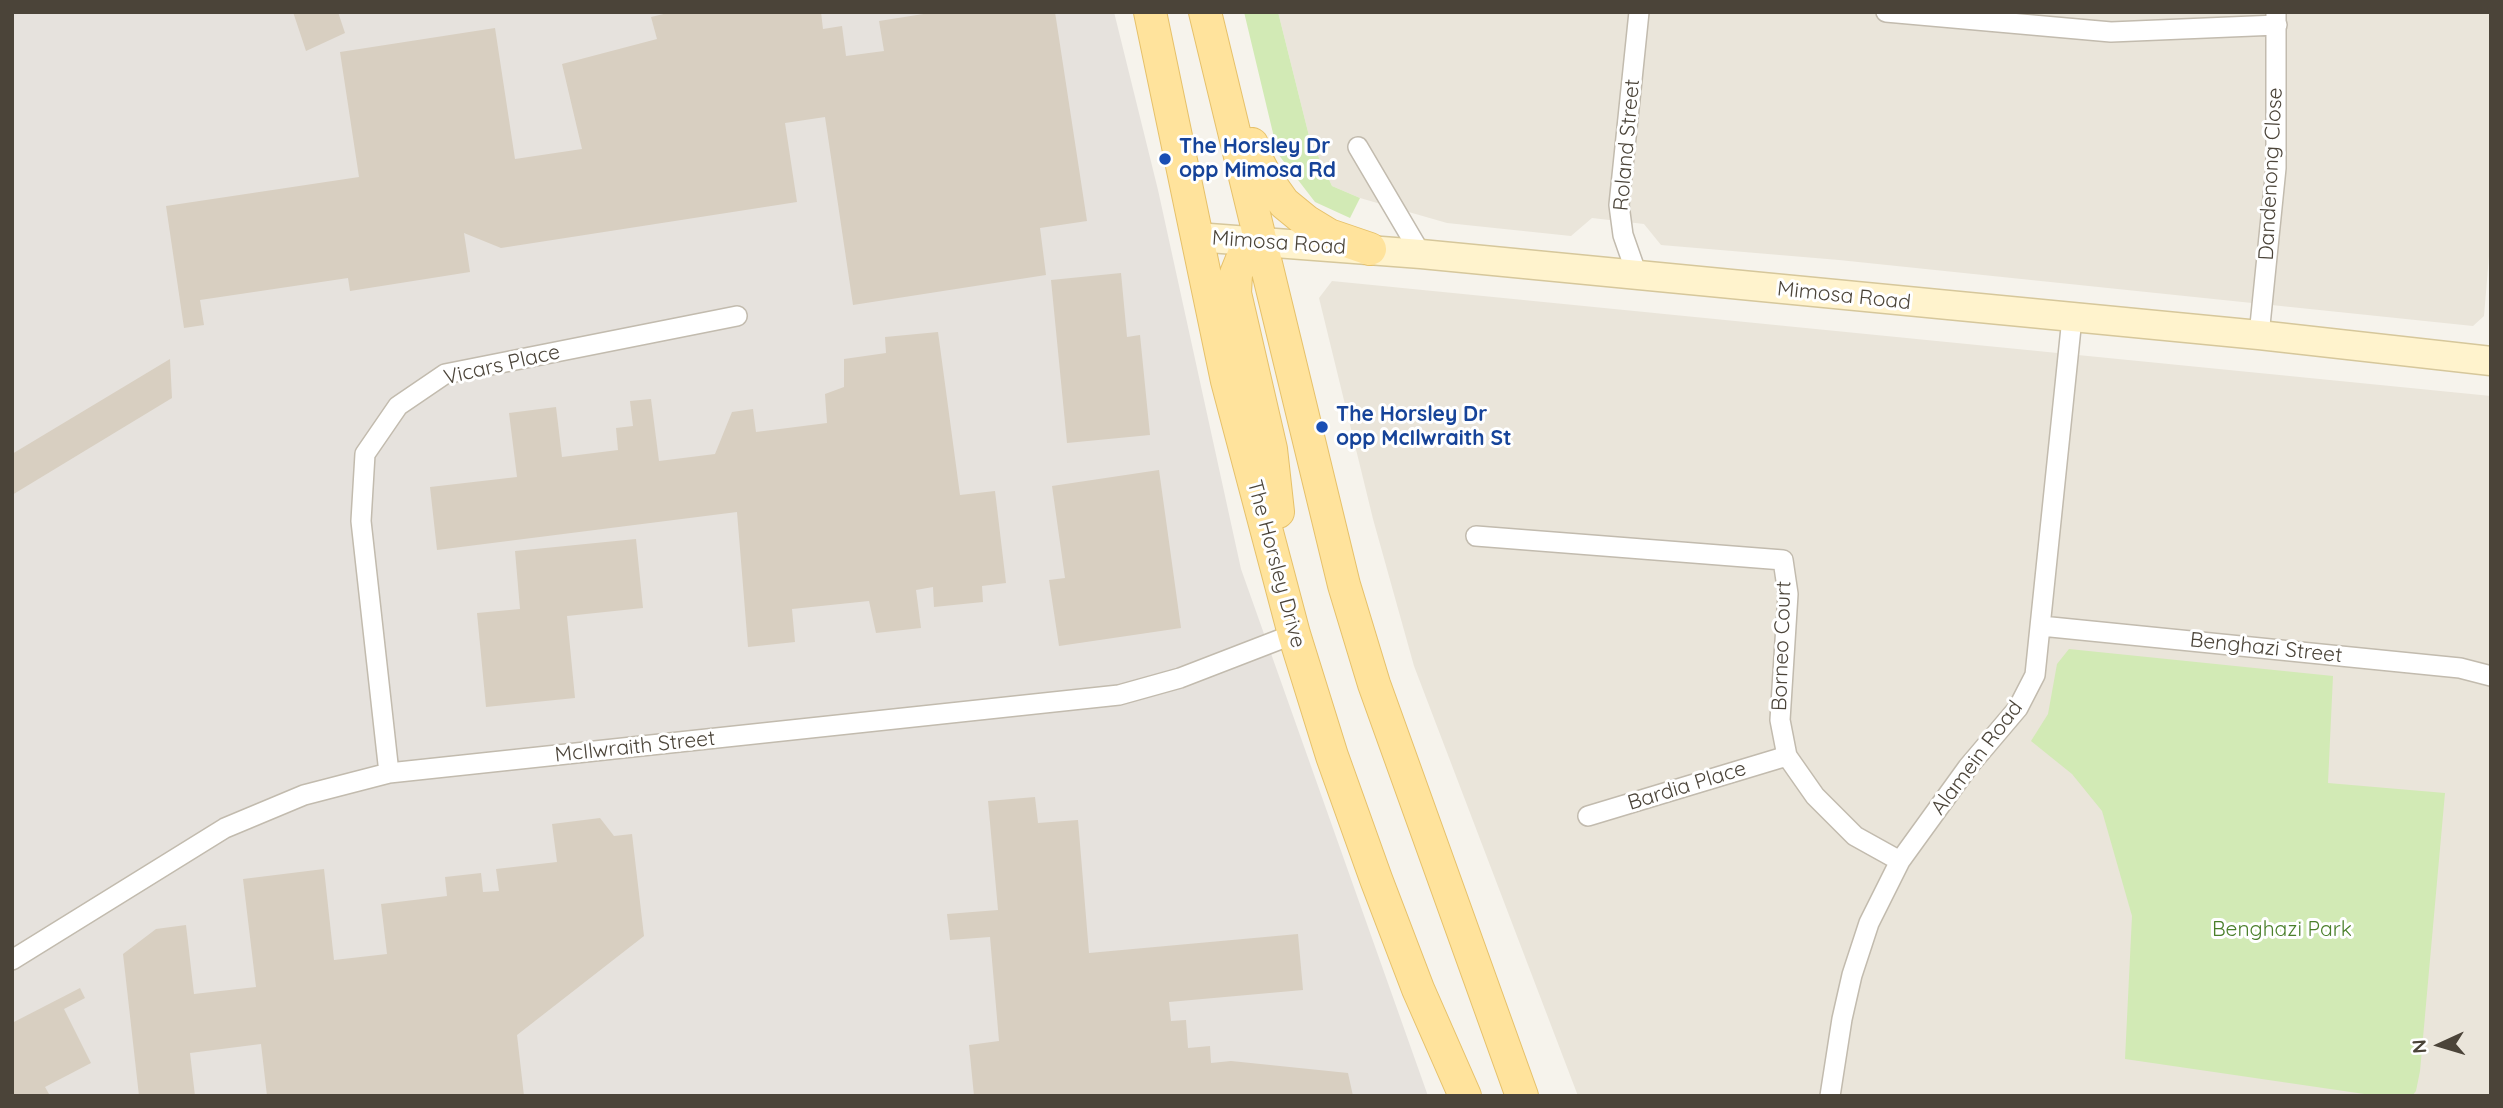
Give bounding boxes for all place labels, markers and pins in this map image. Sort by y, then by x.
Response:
place label: The Horsley Dr opp Mimosa Rd [1179,134,1336,184]
marker: The Horsley Dr opp Mimosa Rd [1157,151,1173,167]
place label: The Horsley Dr opp McIlwraith St [1336,402,1512,452]
marker: The Horsley Dr opp McIlwraith St [1314,419,1330,435]

